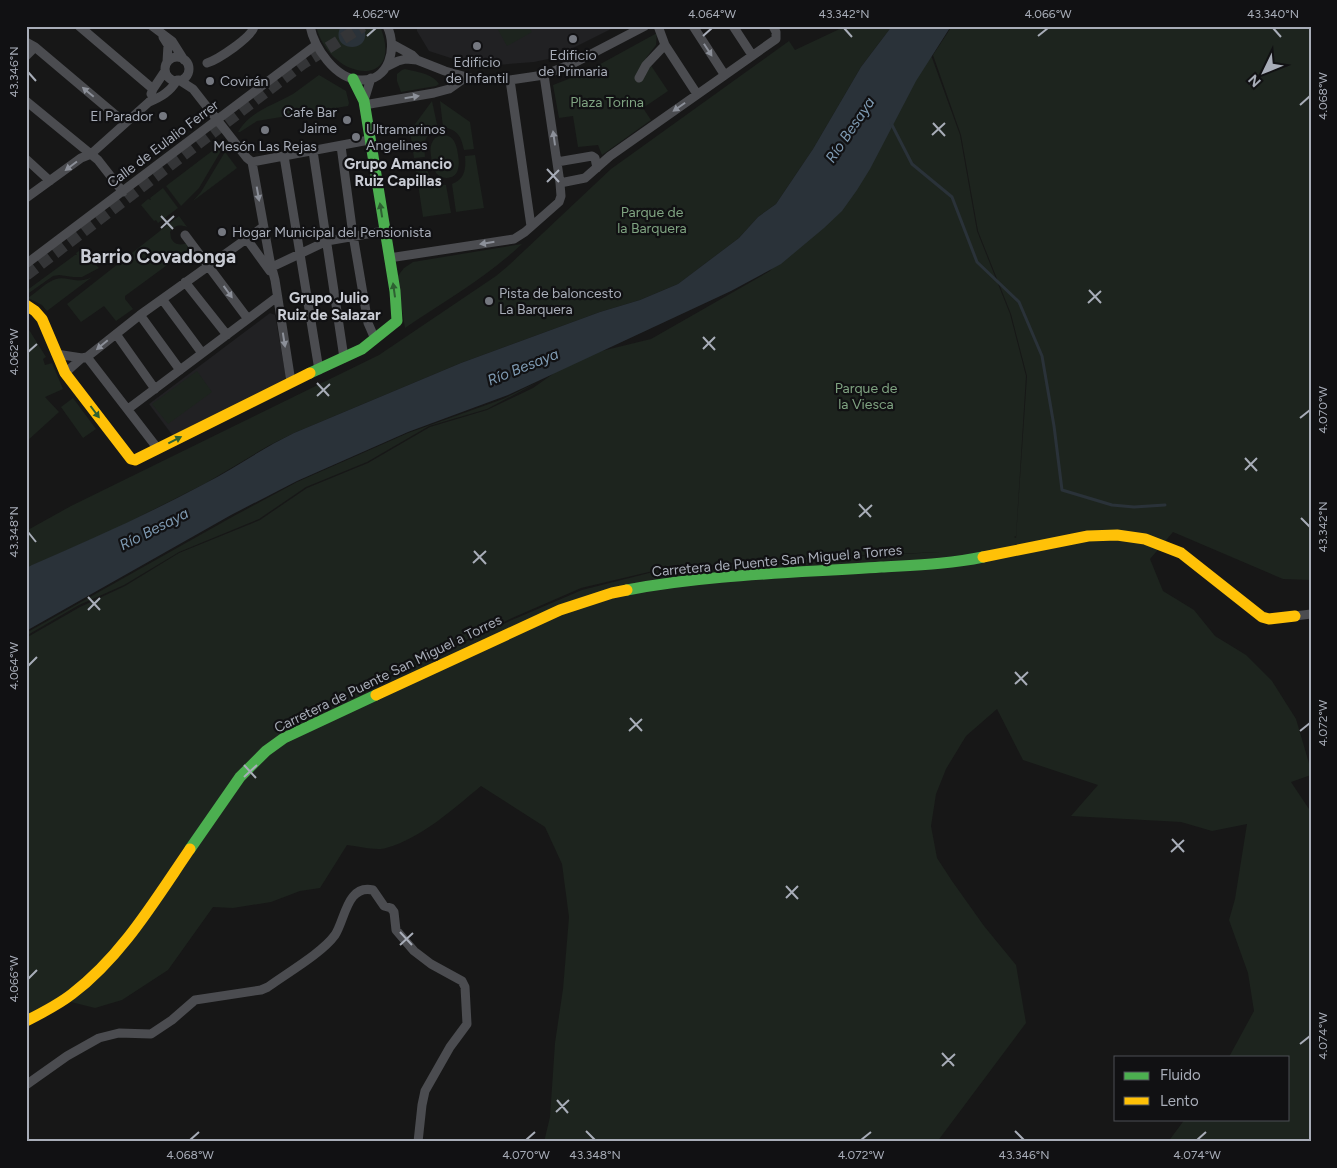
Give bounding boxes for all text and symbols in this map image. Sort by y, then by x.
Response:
text: 4.062°W [352,7,400,21]
text: 4.064°W [688,7,736,21]
text: 43.342°N [819,7,869,21]
text: 4.066°W [1024,7,1072,21]
text: 43.340°N [1247,7,1299,21]
marker: Edificio de Primaria [567,33,579,45]
marker: Edificio de Infantil [471,40,483,52]
one-way arrow [703,44,713,57]
text: 43.346°N [7,47,21,97]
place label: Edificio de Primaria [538,47,608,80]
north arrow [1240,48,1290,98]
place label: Edificio de Infantil [446,54,508,87]
text: N [1245,71,1265,90]
text: 4.068°W [1316,72,1330,120]
place label: Covirán [220,73,268,90]
marker: Covirán [204,75,216,87]
one-way arrow [81,86,94,97]
one-way arrow [405,92,421,100]
park label: Plaza Torina [570,94,644,111]
water label: Río Besaya [822,94,879,166]
street label: Calle de Eulalio Ferrer [104,96,222,191]
one-way arrow [672,102,686,112]
place label: Cafe Bar Jaime [283,104,337,137]
place label: El Parador [90,108,153,125]
marker: El Parador [157,110,169,122]
marker: Cafe Bar Jaime [341,114,353,126]
place label: Ultramarinos Angelines [366,121,446,154]
marker: Mesón Las Rejas [259,124,271,136]
one-way arrow [550,130,558,146]
marker: Ultramarinos Angelines [350,131,362,143]
place label: Mesón Las Rejas [213,138,317,155]
district label: Grupo Amancio Ruiz Capillas [344,155,452,190]
one-way arrow [64,161,78,171]
one-way arrow [254,187,262,203]
one-way arrow [376,202,384,218]
park label: Parque de la Barquera [617,204,687,237]
place label: Hogar Municipal del Pensionista [232,224,431,241]
marker: Hogar Municipal del Pensionista [216,226,228,238]
one-way arrow [479,239,495,247]
district label: Barrio Covadonga [80,245,236,268]
one-way arrow [390,281,398,297]
one-way arrow [223,285,233,299]
place label: Pista de baloncesto La Barquera [499,285,622,318]
district label: Grupo Julio Ruiz de Salazar [277,289,381,324]
marker: Pista de baloncesto La Barquera [483,295,495,307]
text: 4.062°W [7,328,21,376]
one-way arrow [280,332,288,348]
one-way arrow [95,340,108,351]
water label: Río Besaya [485,345,561,389]
park label: Parque de la Viesca [835,380,898,413]
text: 4.070°W [1316,386,1330,434]
one-way arrow [90,405,100,419]
one-way arrow [167,436,182,444]
text: 43.342°N [1316,502,1330,552]
water label: Río Besaya [116,504,192,554]
text: 43.348°N [7,506,21,558]
street label: Carretera de Puente San Miguel a Torres [651,542,903,580]
street label: Carretera de Puente San Miguel a Torres [271,611,505,737]
text: 4.064°W [7,642,21,690]
text: 4.072°W [1316,699,1330,746]
text: 4.066°W [7,955,21,1003]
text: 4.074°W [1316,1012,1330,1060]
legend [1114,1056,1290,1120]
text: Fluido [1160,1066,1201,1084]
text: Lento [1160,1092,1199,1110]
text: 4.068°W [166,1148,214,1162]
text: 4.070°W [502,1148,550,1162]
text: 43.348°N [569,1148,621,1162]
text: 4.072°W [838,1148,885,1162]
text: 43.346°N [999,1148,1049,1162]
text: 4.074°W [1173,1148,1221,1162]

